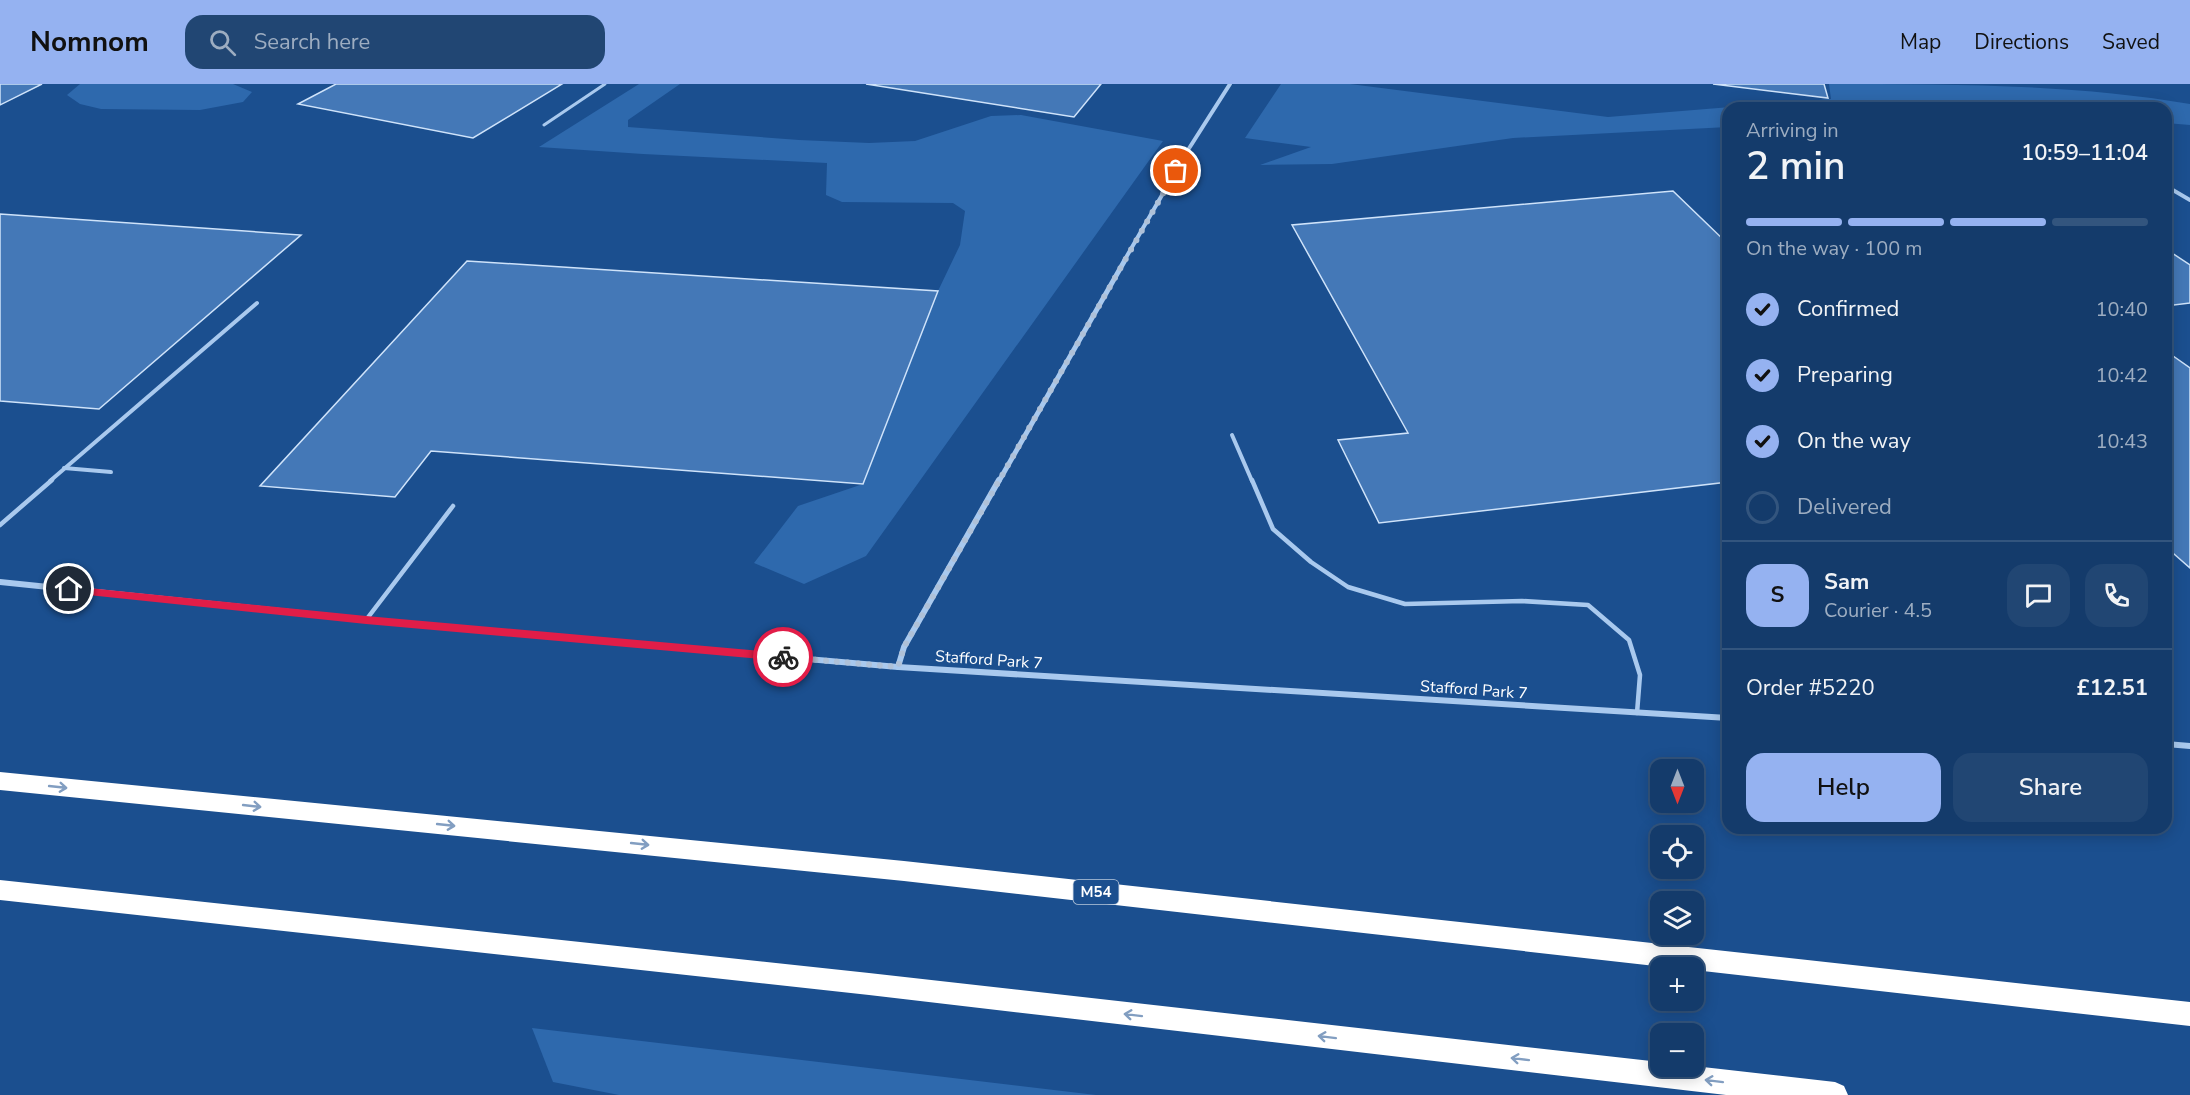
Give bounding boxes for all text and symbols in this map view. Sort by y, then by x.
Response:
search box [185,15,605,69]
text: Nomnom [30,23,149,61]
icon: search [206,26,239,59]
text: Search here [254,27,370,57]
text: Map [1900,28,1941,56]
text: Directions [1974,28,2069,56]
text: Saved [2102,28,2160,56]
text: Arriving in [1746,117,1839,144]
text: 10:59–11:04 [2021,138,2148,168]
text: 2 min [1746,140,1845,193]
pin [1150,145,1201,196]
icon: bag [1159,154,1192,187]
text: On the way · 100 m [1746,235,1922,262]
icon: check [1746,293,1779,326]
text: Confirmed [1797,294,1899,324]
text: 10:40 [2095,296,2148,323]
icon: check [1746,359,1779,392]
text: Preparing [1797,360,1893,390]
text: 10:42 [2095,362,2148,389]
icon: check [1746,425,1779,458]
text: On the way [1797,426,1911,456]
text: 10:43 [2095,428,2148,455]
text: Delivered [1797,492,1892,522]
pin [43,563,94,614]
button: chat [2007,564,2070,627]
button: phone [2085,564,2148,627]
text: Sam [1824,567,1869,597]
icon: home [52,572,85,605]
text: S [1771,580,1784,610]
text: Courier · 4.5 [1824,597,1932,624]
courier [753,627,813,687]
icon: bike [767,641,800,674]
street label: Stafford Park 7 [934,645,1043,675]
text: Order #5220 [1746,673,1875,703]
text: £12.51 [2077,673,2148,703]
street label: Stafford Park 7 [1419,675,1528,705]
button: Help [1746,753,1941,822]
button: Share [1953,753,2148,822]
north arrow [1650,759,1704,813]
map controls [1650,759,1704,1077]
one-way arrow [48,782,68,793]
one-way arrow [242,801,262,812]
one-way arrow [436,820,456,831]
button: locate [1650,825,1704,879]
one-way arrow [630,839,650,850]
road number: M54 [1074,880,1118,904]
button: layers [1650,891,1704,945]
button: + [1650,957,1704,1011]
one-way arrow [1124,1009,1143,1020]
button: − [1650,1023,1704,1077]
one-way arrow [1317,1031,1337,1042]
one-way arrow [1511,1053,1531,1064]
one-way arrow [1705,1075,1725,1086]

